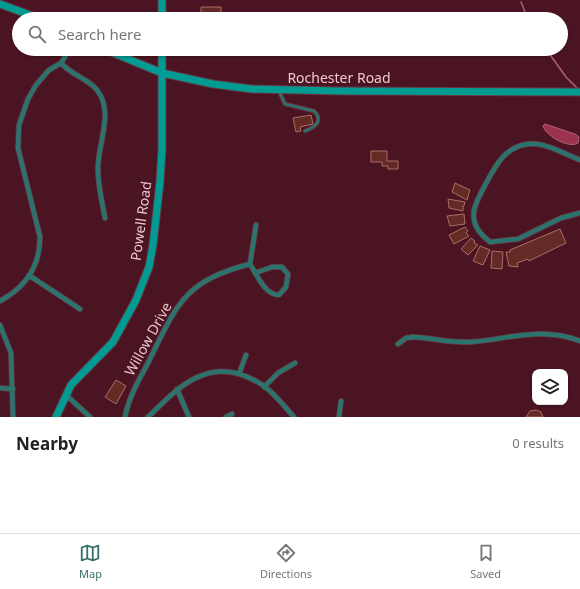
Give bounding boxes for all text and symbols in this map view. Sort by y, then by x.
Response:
search box [12,12,568,56]
icon: search [26,23,48,45]
text: Search here [58,24,141,44]
street label: Rochester Road [287,68,391,87]
street label: Powell Road [126,180,155,262]
street label: Willow Drive [120,299,176,379]
map controls [532,369,568,405]
button: layers [532,369,568,405]
text: Nearby [16,432,78,455]
text: 0 results [512,434,564,452]
tab: Map [79,542,102,581]
tab: Directions [260,542,312,581]
tab: Saved [470,542,501,581]

